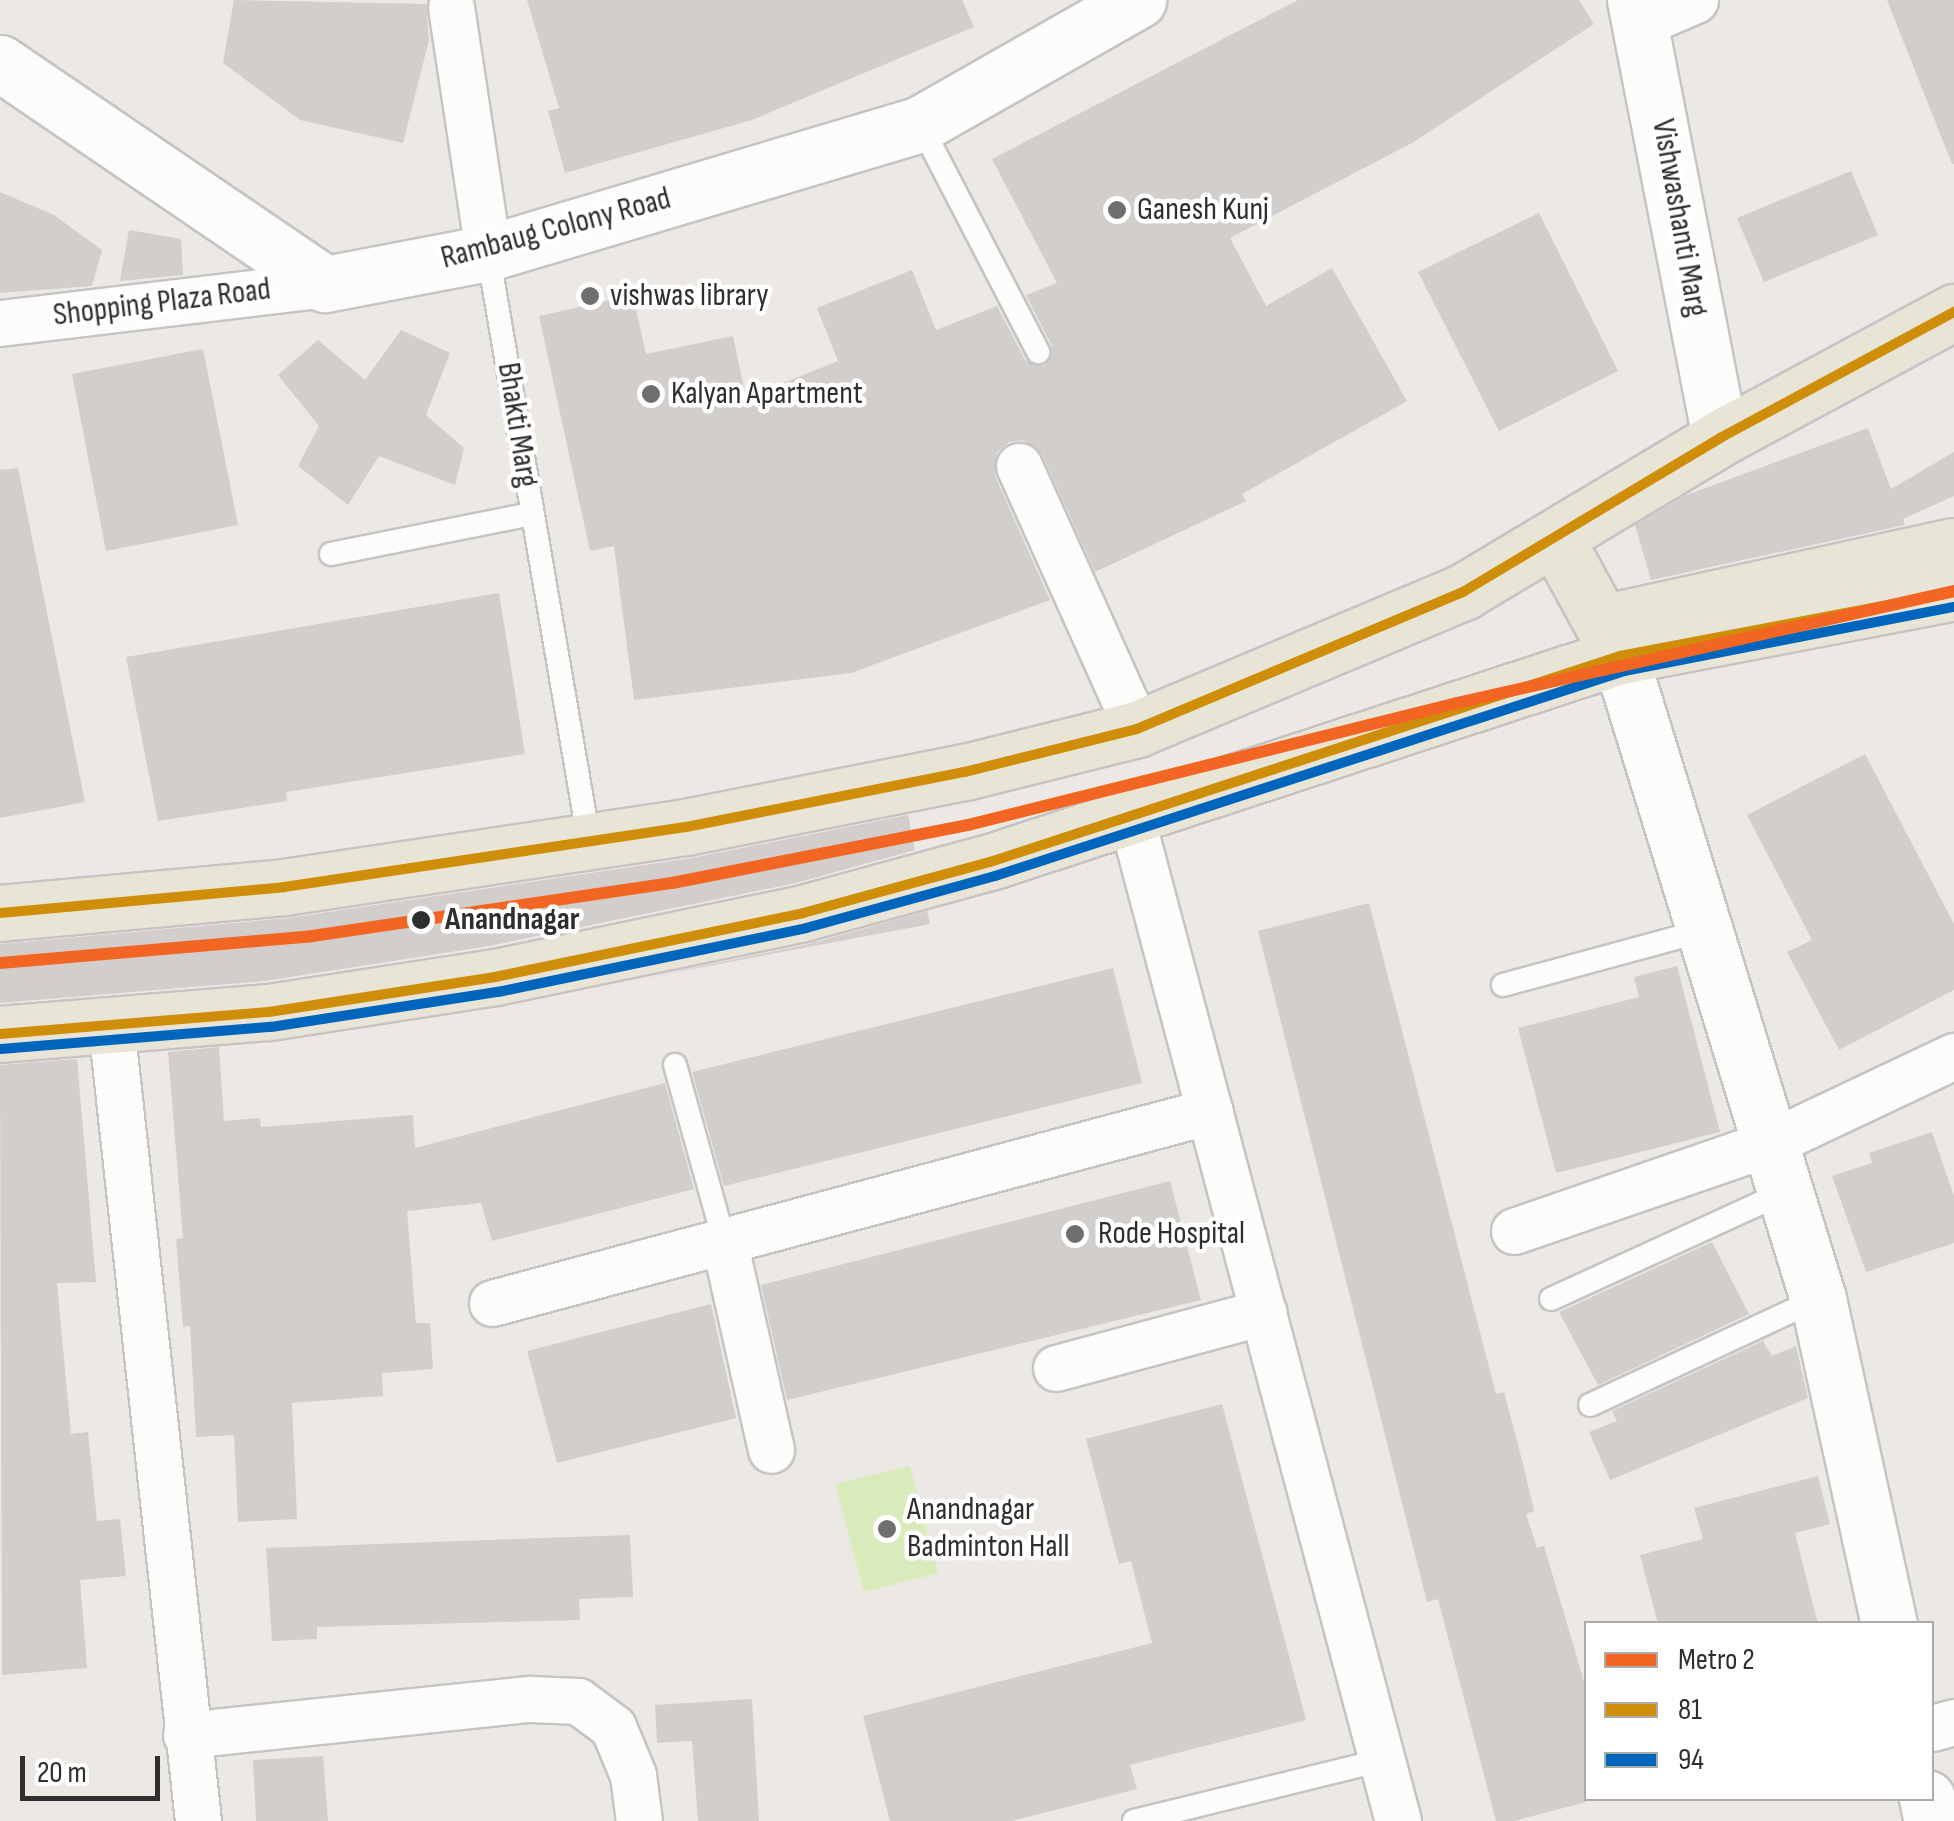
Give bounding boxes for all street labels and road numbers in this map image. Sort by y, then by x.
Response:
street label: Vishwashanti Marg [1643,116,1715,320]
street label: Rambaug Colony Road [437,180,675,278]
street label: Shopping Plaza Road [51,271,273,335]
street label: Bhakti Marg [488,360,546,490]

